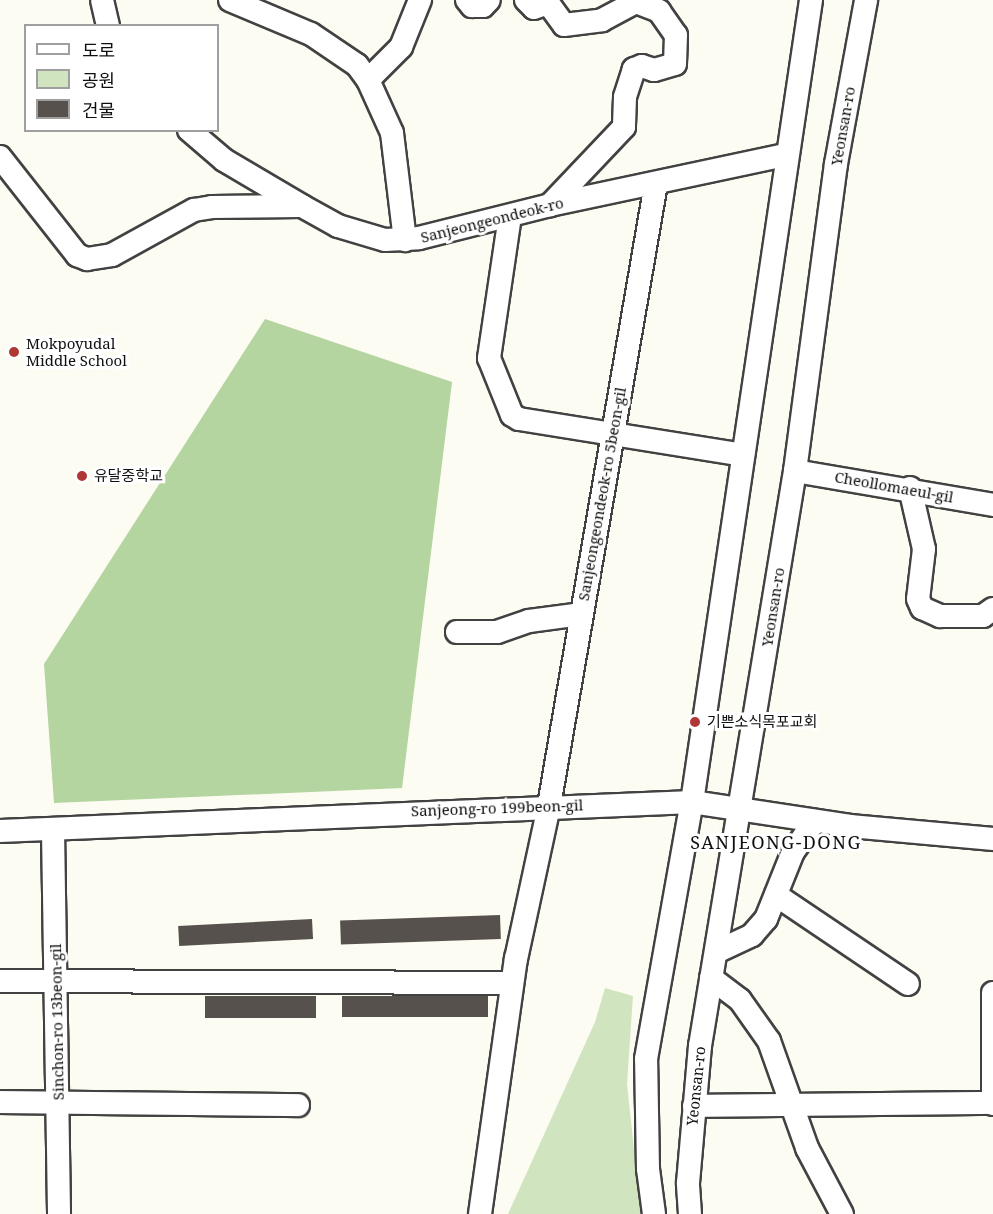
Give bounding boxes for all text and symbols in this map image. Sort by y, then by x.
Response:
legend [24,24,219,132]
text: 도로 [82,38,115,62]
text: 공원 [82,68,115,92]
street label: Yeonsan-ro [827,85,859,167]
text: 건물 [82,98,115,122]
street label: Sanjeongeondeok-ro [419,194,565,246]
place label: Mokpoyudal Middle School [26,334,127,369]
marker: Mokpoyudal Middle School [7,345,21,359]
street label: Sanjeongeondeok-ro 5beon-gil [574,386,630,602]
place label: 유달중학교 [94,467,163,485]
street label: Cheollomaeul-gil [833,468,955,506]
marker: 유달중학교 [75,469,89,483]
street label: Yeonsan-ro [758,566,788,648]
place label: 기쁜소식목포교회 [707,713,817,731]
marker: 기쁜소식목포교회 [688,715,702,729]
street label: Sanjeong-ro 199beon-gil [411,796,583,820]
district label: SANJEONG-DONG [690,831,862,853]
street label: Sinchon-ro 13beon-gil [47,944,67,1100]
street label: Yeonsan-ro [683,1045,709,1127]

